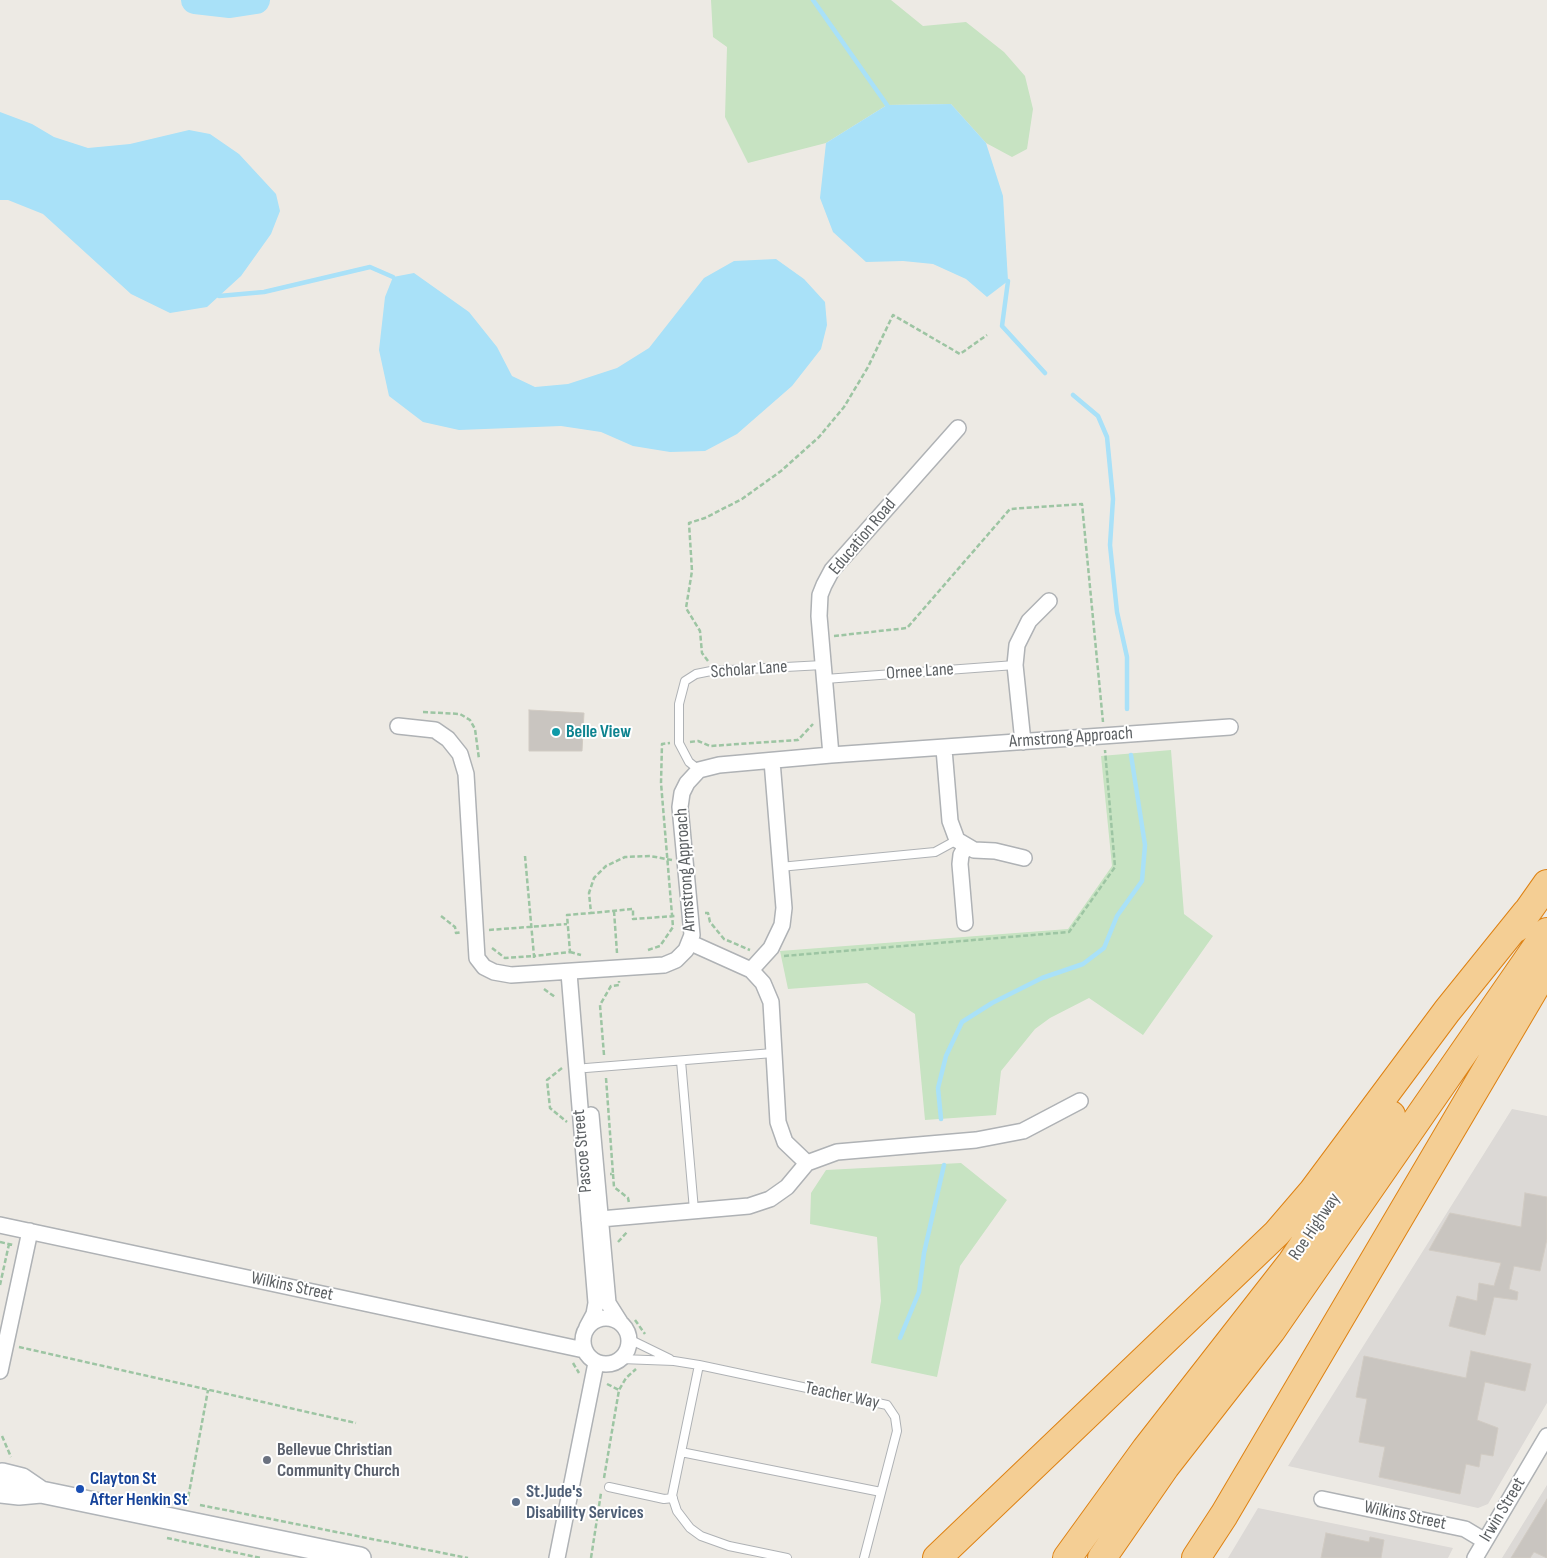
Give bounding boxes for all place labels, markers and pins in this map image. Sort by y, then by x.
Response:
place label: Belle View [566,721,631,743]
marker: Belle View [550,726,562,738]
place label: Bellevue Christian Community Church [277,1439,400,1482]
marker: Bellevue Christian Community Church [261,1454,273,1466]
place label: Clayton St After Henkin St [90,1468,188,1510]
place label: St.Jude's Disability Services [526,1481,644,1524]
marker: Clayton St After Henkin St [74,1483,86,1495]
marker: St.Jude's Disability Services [510,1496,522,1508]

